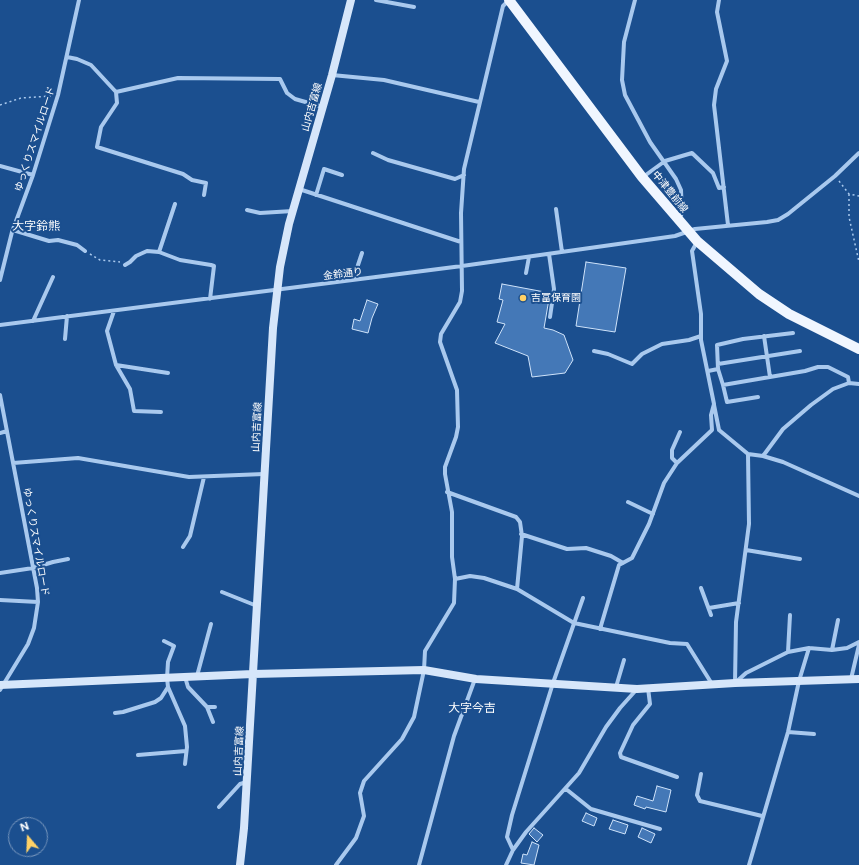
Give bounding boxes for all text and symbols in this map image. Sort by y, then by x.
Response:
street label: 山内吉富線 [299,81,325,133]
street label: ゆっくりスマイルロード [12,85,58,193]
street label: 中津豊前線 [650,169,690,215]
district label: 大字鈴熊 [12,219,60,233]
street label: 金鈴通り [322,266,364,282]
place label: 吉富保育園 [531,292,581,304]
marker: 吉富保育園 [518,293,528,303]
street label: 山内吉富線 [250,402,264,452]
street label: ゆっくりスマイルロード [21,487,51,597]
district label: 大字今吉 [448,701,496,715]
street label: 山内吉富線 [232,726,246,776]
north arrow [8,817,48,857]
text: N [18,820,30,834]

